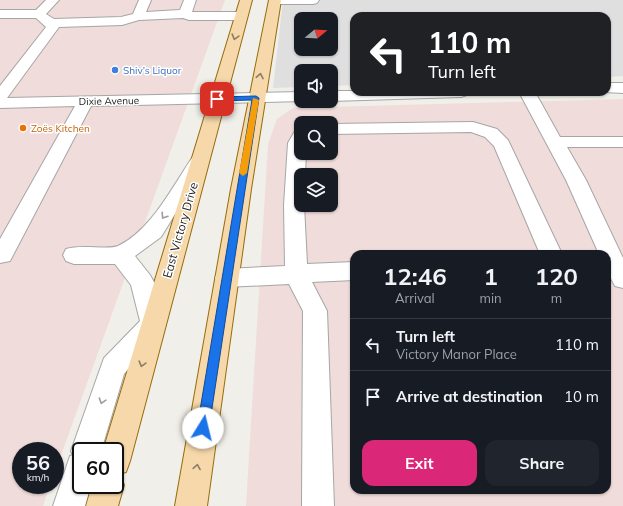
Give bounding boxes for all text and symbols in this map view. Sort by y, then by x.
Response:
north arrow [294,12,338,56]
map controls [294,12,338,212]
text: 110 m [428,25,511,60]
icon: left [362,28,414,80]
one-way arrow [231,34,240,41]
text: Turn left [428,60,496,83]
place label: Shiv’s Liquor [123,64,182,77]
button: sound [294,64,338,108]
marker: Shiv’s Liquor [110,65,120,75]
one-way arrow [255,73,264,80]
pin [200,82,234,116]
icon: arrive [206,88,228,110]
street label: Dixie Avenue [79,94,139,108]
button: search [294,116,338,160]
place label: Zoës Kitchen [31,122,90,135]
marker: Zoës Kitchen [18,123,28,133]
button: layers [294,168,338,212]
street label: East Victory Drive [159,180,201,280]
one-way arrow [161,212,168,219]
text: 12:46 [383,261,447,291]
text: 1 [483,261,498,291]
text: 120 [535,261,578,291]
text: Arrival [395,290,435,306]
text: min [480,290,502,306]
text: m [551,290,562,306]
text: Turn left [396,327,455,346]
icon: left [362,334,384,356]
text: 110 m [555,335,599,354]
text: Victory Manor Place [396,346,517,362]
one-way arrow [138,361,147,368]
icon: arrive [362,386,384,408]
text: Arrive at destination [396,387,543,406]
text: 10 m [564,387,599,406]
one-way arrow [98,398,107,405]
position arrow [182,407,224,449]
button: Exit [362,440,477,486]
button: Share [485,440,599,486]
speed limit sign: 60 [72,442,124,494]
text: 56 [26,450,50,475]
one-way arrow [192,464,201,471]
text: km/h [27,471,49,484]

